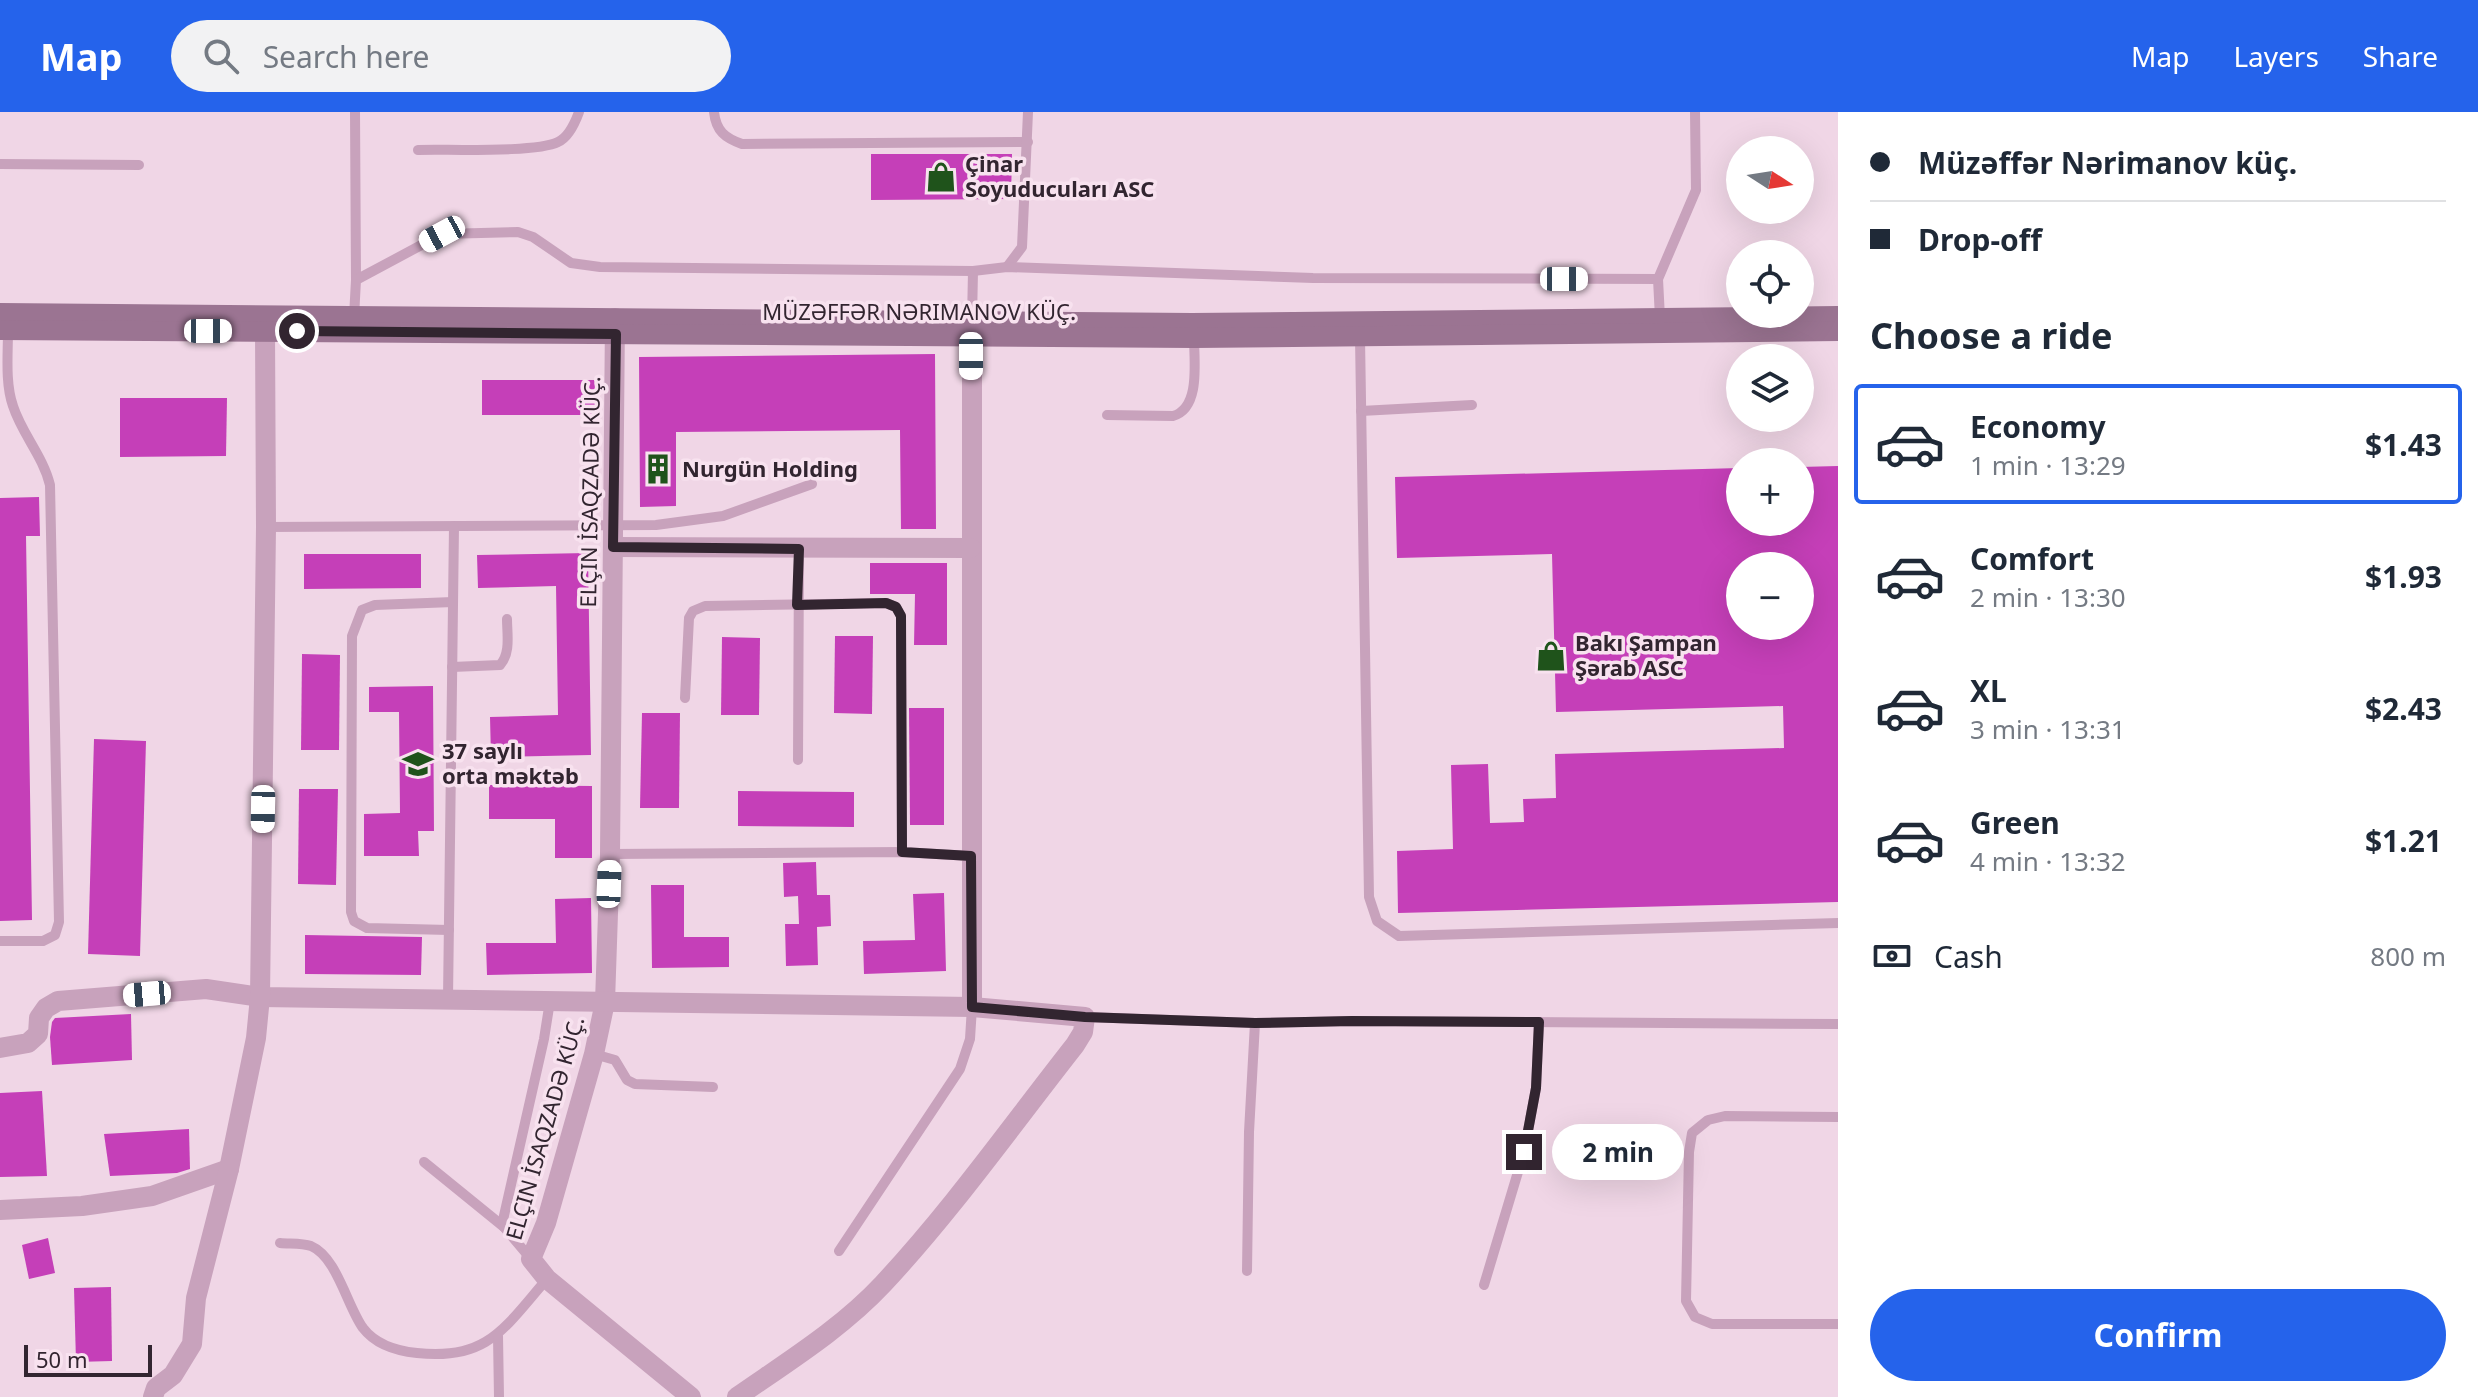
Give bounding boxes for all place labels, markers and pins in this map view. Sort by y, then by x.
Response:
place label: Çinar Soyuducuları ASC [965,148,1155,203]
shop icon: Çinar Soyuducuları ASC [924,160,958,194]
building icon: Nurgün Holding [641,452,675,486]
place label: Nurgün Holding [682,453,858,483]
place label: Bakı Şampan Şərab ASC [1575,627,1717,682]
shop icon: Bakı Şampan Şərab ASC [1534,639,1568,673]
place label: 37 saylı orta məktəb [442,735,579,790]
school or university icon: 37 saylı orta məktəb [401,747,435,781]

